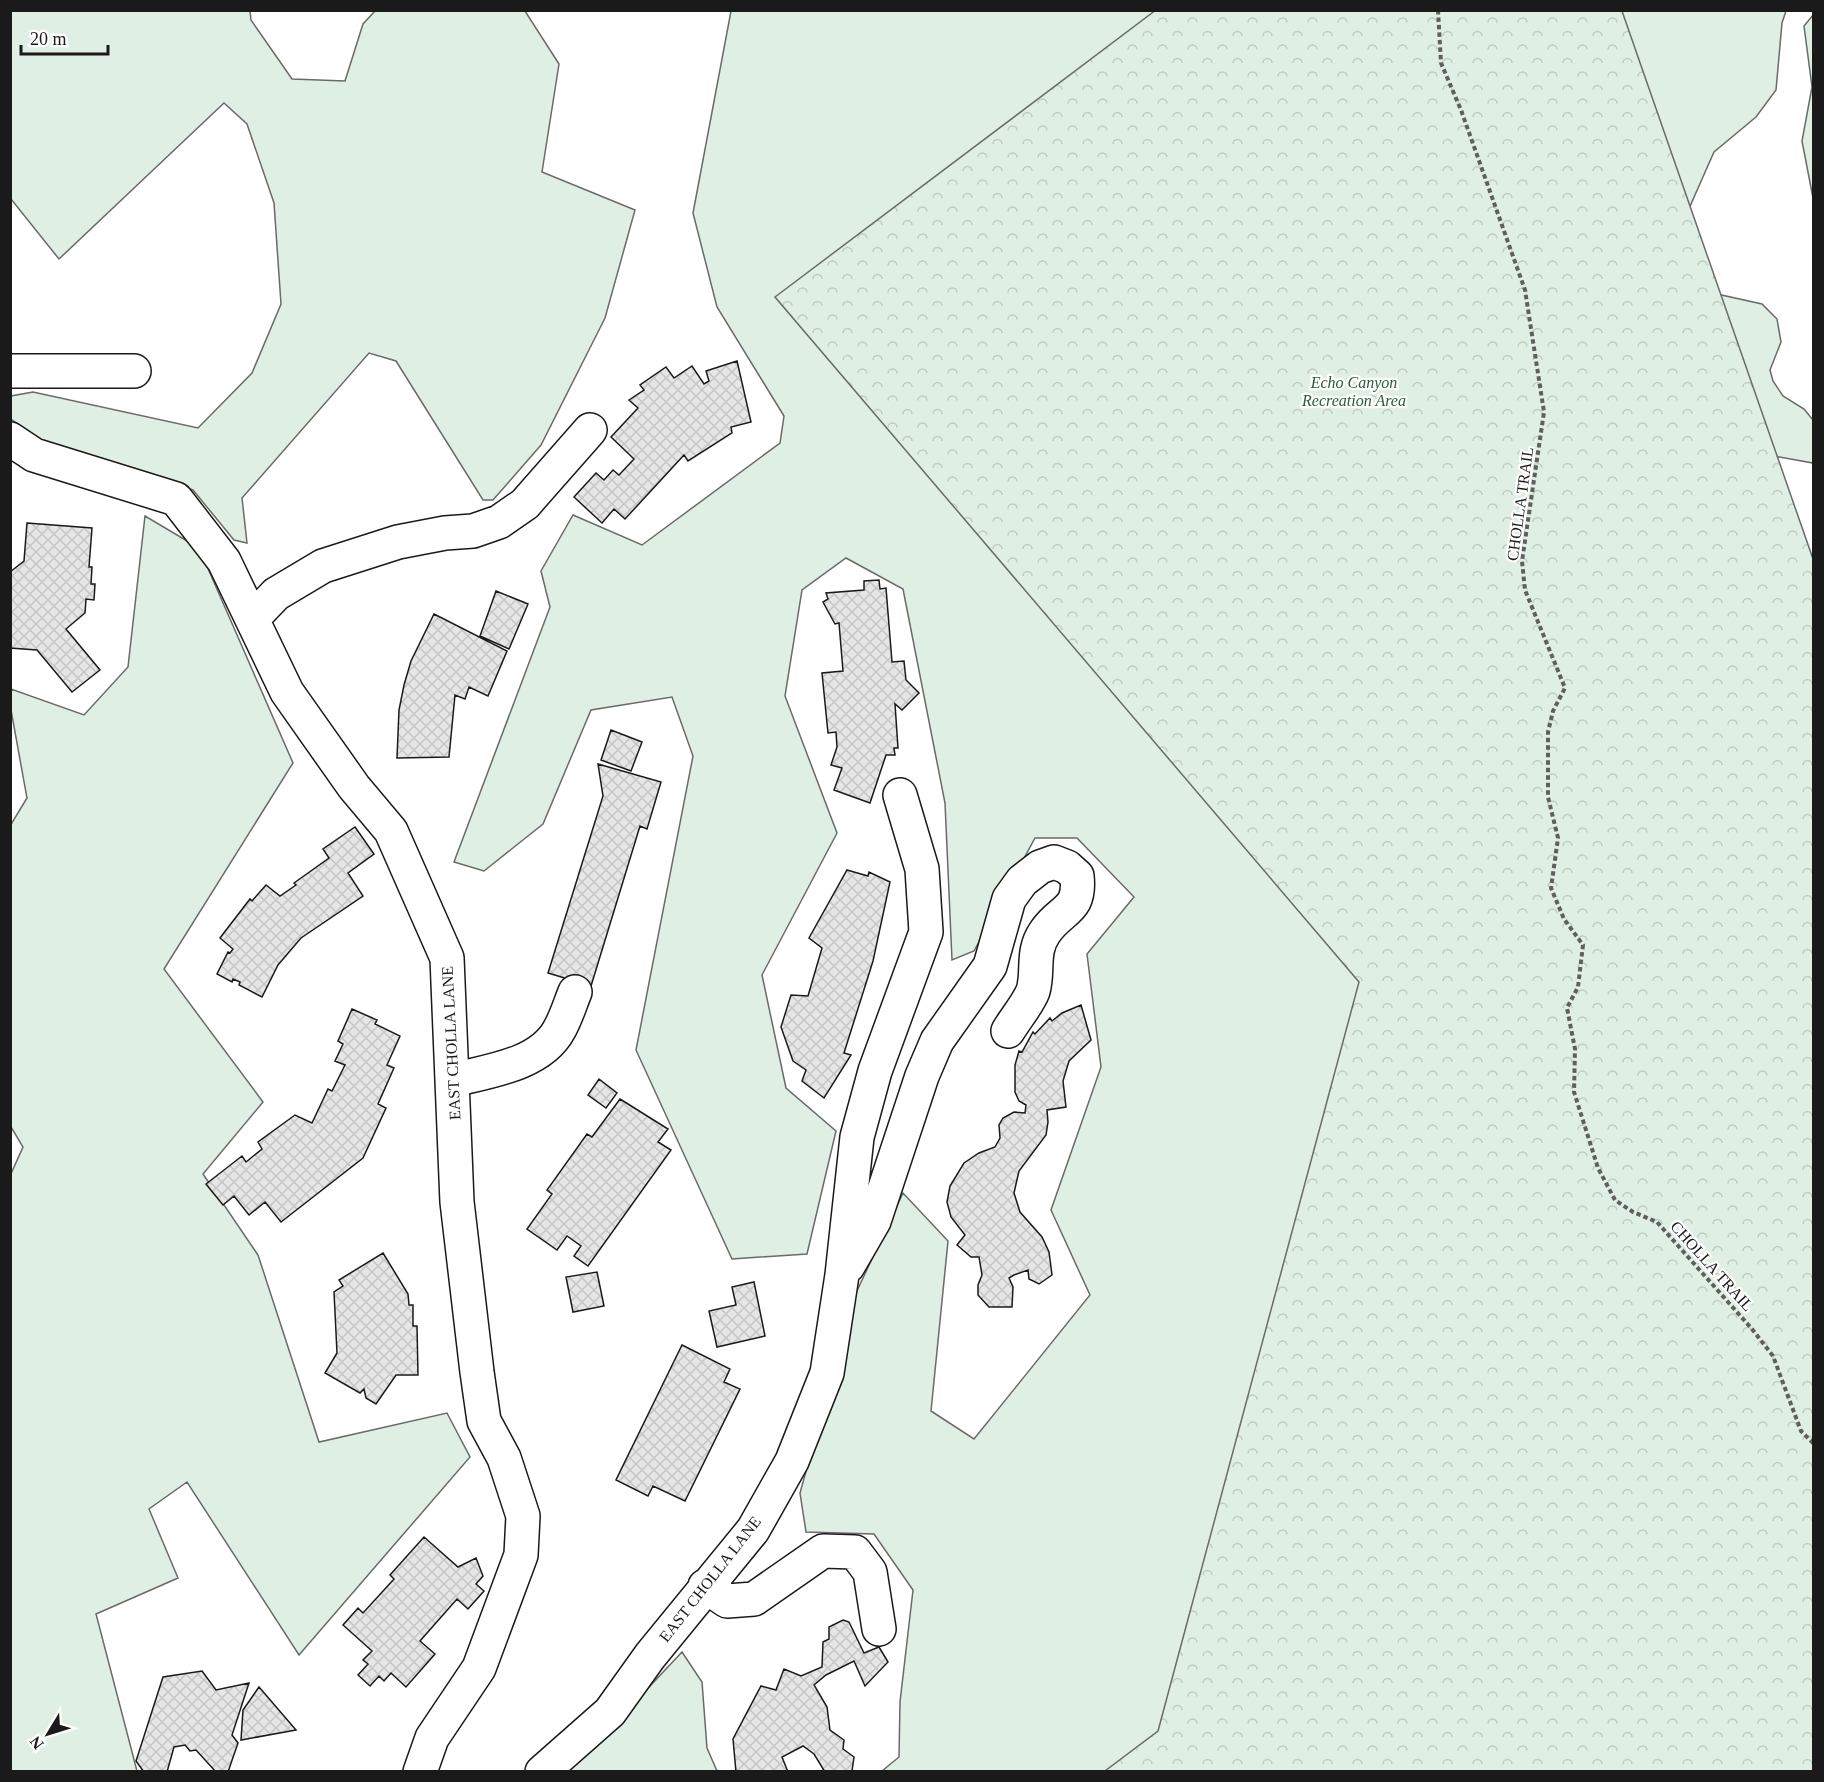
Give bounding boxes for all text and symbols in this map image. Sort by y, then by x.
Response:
scale bar [21,18,108,56]
text: 20 m [30,29,67,49]
park label: Echo Canyon Recreation Area [1301,374,1406,409]
street label: CHOLLA TRAIL [1504,446,1536,562]
street label: EAST CHOLLA LANE [438,965,464,1121]
street label: CHOLLA TRAIL [1667,1218,1757,1314]
street label: EAST CHOLLA LANE [656,1513,764,1645]
north arrow [18,1704,78,1764]
text: N [26,1733,47,1753]

